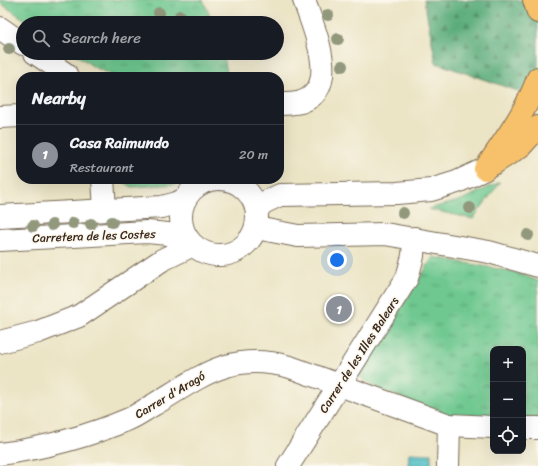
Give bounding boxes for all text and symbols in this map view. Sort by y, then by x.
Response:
search box [16,16,284,60]
text: Search here [62,25,141,51]
icon: search [30,27,52,49]
text: Nearby [32,83,86,113]
text: Casa Raimundo [70,130,169,156]
text: 1 [42,143,48,166]
text: 20 m [239,143,268,166]
text: Restaurant [70,156,134,179]
street label: Carretera de les Costes [32,223,156,249]
your location [327,250,347,270]
street label: Carrer de les Illes Balears [313,292,405,418]
pin: 1 [326,294,352,324]
map controls [490,346,526,454]
button: + [490,346,526,382]
street label: Carrer d'Aragó [130,365,210,425]
button: − [490,382,526,418]
button: locate [490,418,526,454]

